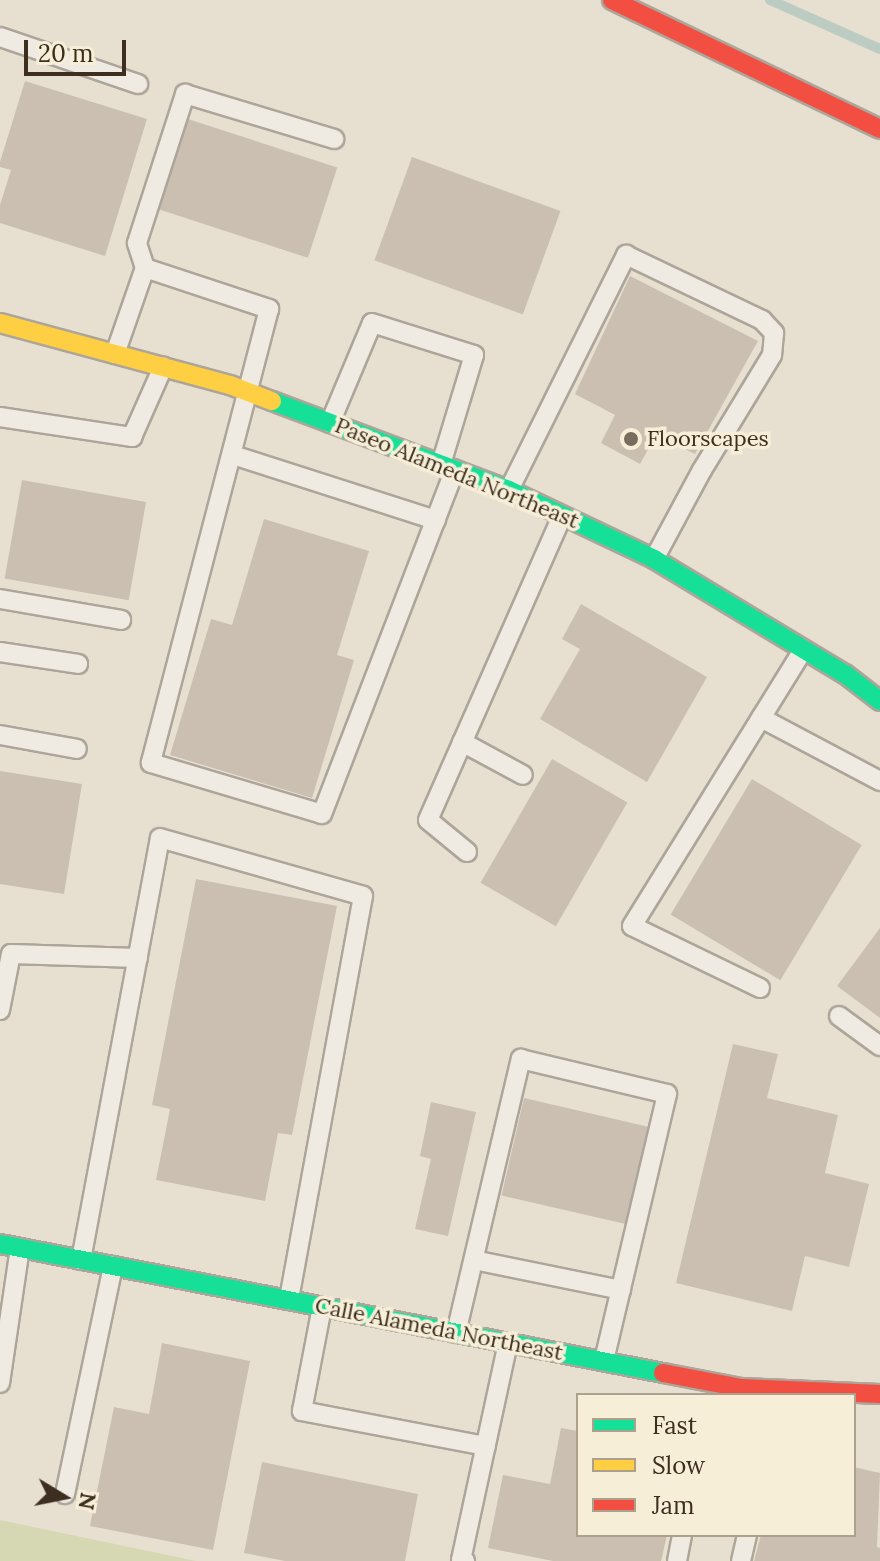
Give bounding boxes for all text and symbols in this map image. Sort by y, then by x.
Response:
scale bar [28,24,130,74]
text: 20 m [38,38,94,69]
street label: Paseo Alameda Northeast [331,412,583,534]
place label: Floorscapes [647,426,769,452]
marker: Floorscapes [622,430,640,448]
street label: Calle Alameda Northeast [313,1292,565,1366]
legend [576,1393,856,1537]
text: Fast [652,1410,697,1441]
text: Slow [652,1450,705,1481]
north arrow [24,1457,104,1537]
text: N [72,1490,103,1512]
text: Jam [652,1490,694,1521]

